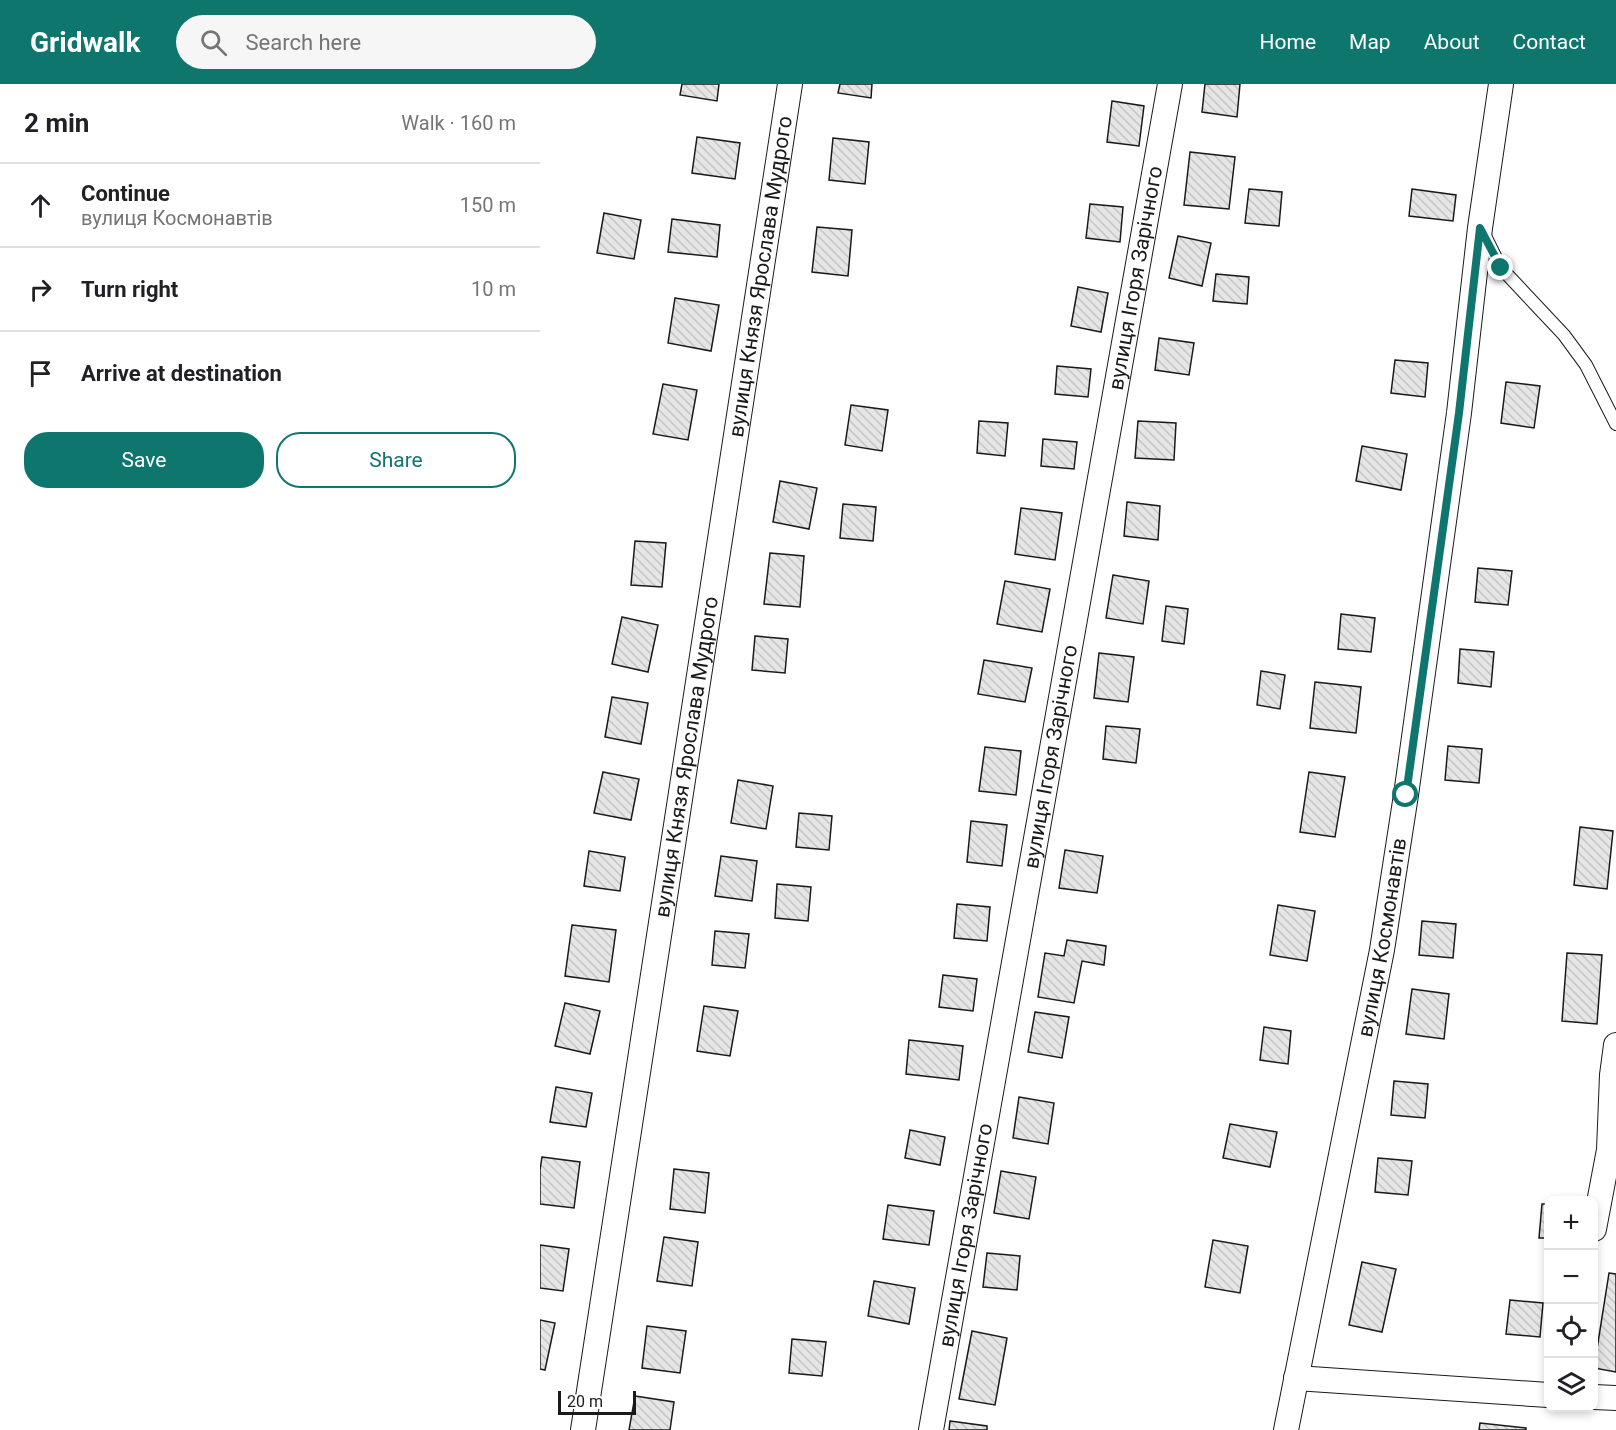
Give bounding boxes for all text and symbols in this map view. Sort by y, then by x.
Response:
search box [176,15,596,69]
text: Gridwalk [30,26,140,59]
icon: search [197,26,230,59]
text: Search here [245,30,361,55]
text: Home [1260,30,1316,54]
text: Map [1349,30,1391,54]
text: About [1424,30,1480,54]
text: Contact [1513,30,1586,54]
text: 2 min [24,108,89,138]
text: Walk · 160 m [401,111,516,135]
street label: вулиця Князя Ярослава Мудрого [724,114,797,439]
street label: вулиця Ігоря Зарічного [1104,164,1167,392]
text: Continue [81,181,170,206]
icon: ahead [24,189,57,222]
text: 150 m [460,193,516,217]
text: вулиця Космонавтів [81,206,273,230]
route end [1487,254,1513,280]
icon: right [24,273,57,306]
text: Turn right [81,277,178,302]
text: 10 m [471,277,516,301]
icon: arrive [24,357,57,390]
text: Arrive at destination [81,361,282,386]
button: Save [24,432,264,488]
button: Share [276,432,516,488]
street label: вулиця Князя Ярослава Мудрого [650,595,723,919]
street label: вулиця Ігоря Зарічного [1019,643,1082,870]
route start [1392,781,1418,807]
street label: вулиця Космонавтів [1353,836,1411,1039]
street label: вулиця Ігоря Зарічного [934,1121,997,1349]
map controls [1544,1196,1598,1412]
button: + [1544,1196,1598,1250]
button: − [1544,1250,1598,1304]
button: locate [1544,1304,1598,1358]
button: layers [1544,1358,1598,1412]
scale bar [558,1388,636,1416]
text: 20 m [567,1392,603,1411]

